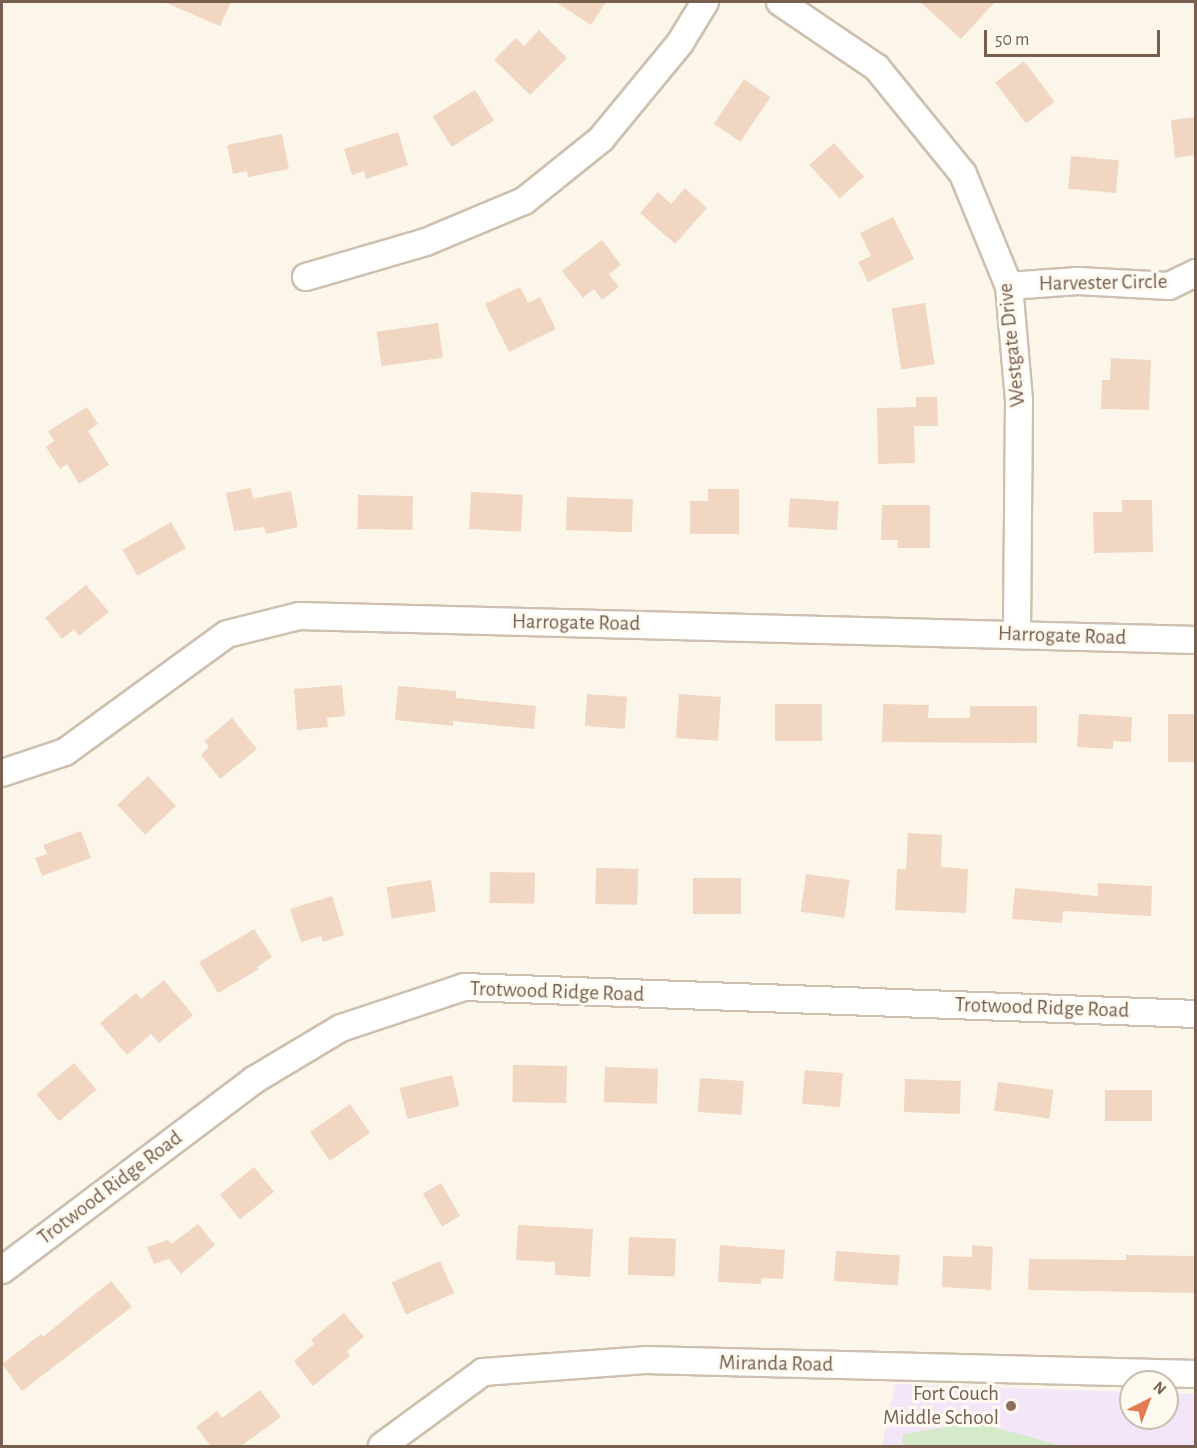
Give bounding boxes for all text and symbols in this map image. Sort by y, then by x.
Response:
scale bar [987,18,1162,56]
text: 50 m [995,31,1029,49]
street label: Harvester Circle [1039,269,1167,297]
street label: Westgate Drive [993,282,1031,408]
street label: Harrogate Road [512,609,640,637]
street label: Harrogate Road [997,621,1127,651]
street label: Trotwood Ridge Road [469,976,645,1008]
street label: Trotwood Ridge Road [954,992,1130,1024]
street label: Trotwood Ridge Road [33,1125,187,1251]
street label: Miranda Road [719,1350,833,1378]
north arrow [1119,1370,1179,1430]
text: N [1150,1378,1169,1398]
place label: Fort Couch Middle School [883,1381,999,1431]
marker: Fort Couch Middle School [1004,1399,1018,1413]

